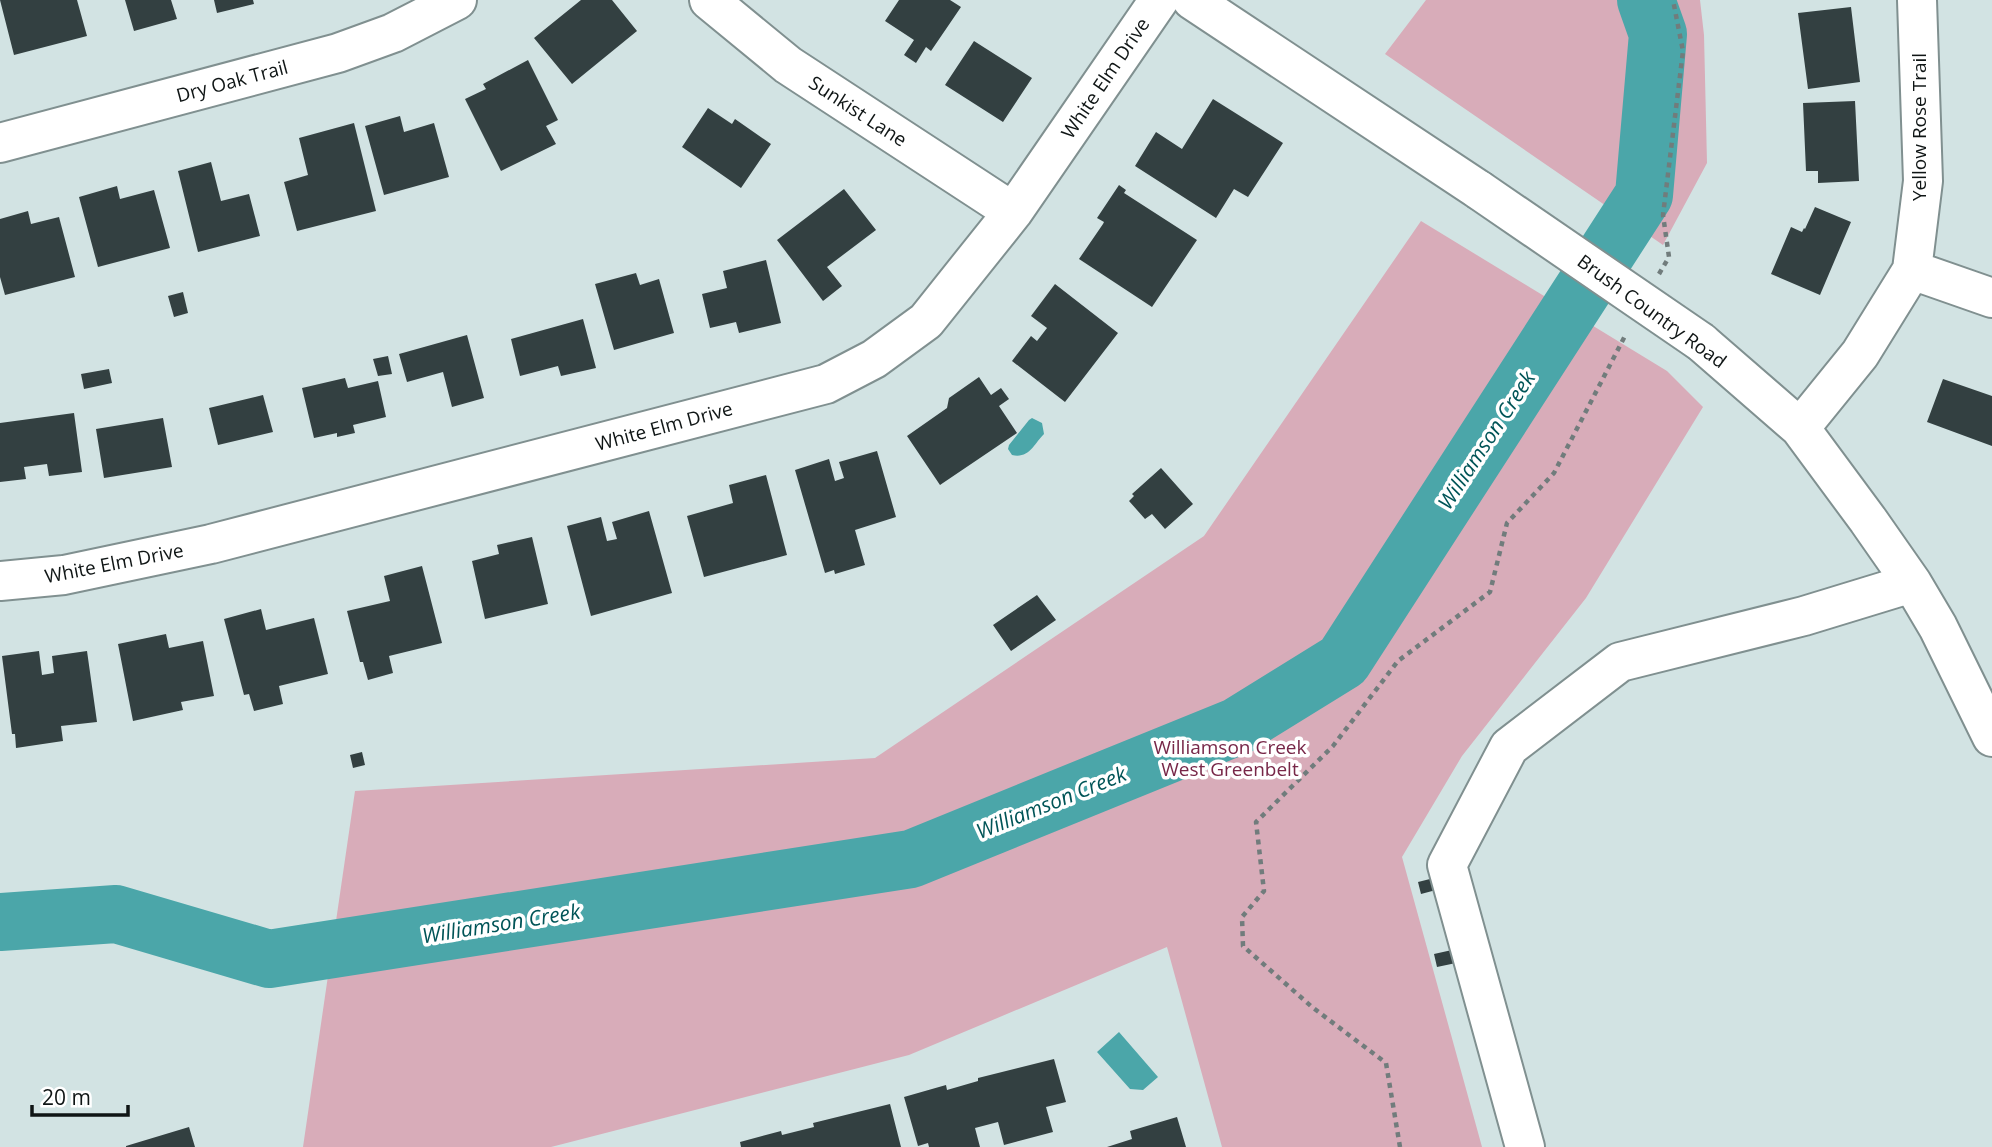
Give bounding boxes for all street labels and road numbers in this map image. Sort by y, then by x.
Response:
street label: White Elm Drive [1055,12,1155,144]
street label: Yellow Rose Trail [1906,53,1932,201]
street label: Dry Oak Trail [173,54,291,108]
street label: Sunkist Lane [804,70,912,152]
street label: Brush Country Road [1572,248,1732,374]
street label: White Elm Drive [593,395,735,457]
street label: White Elm Drive [42,537,186,589]

